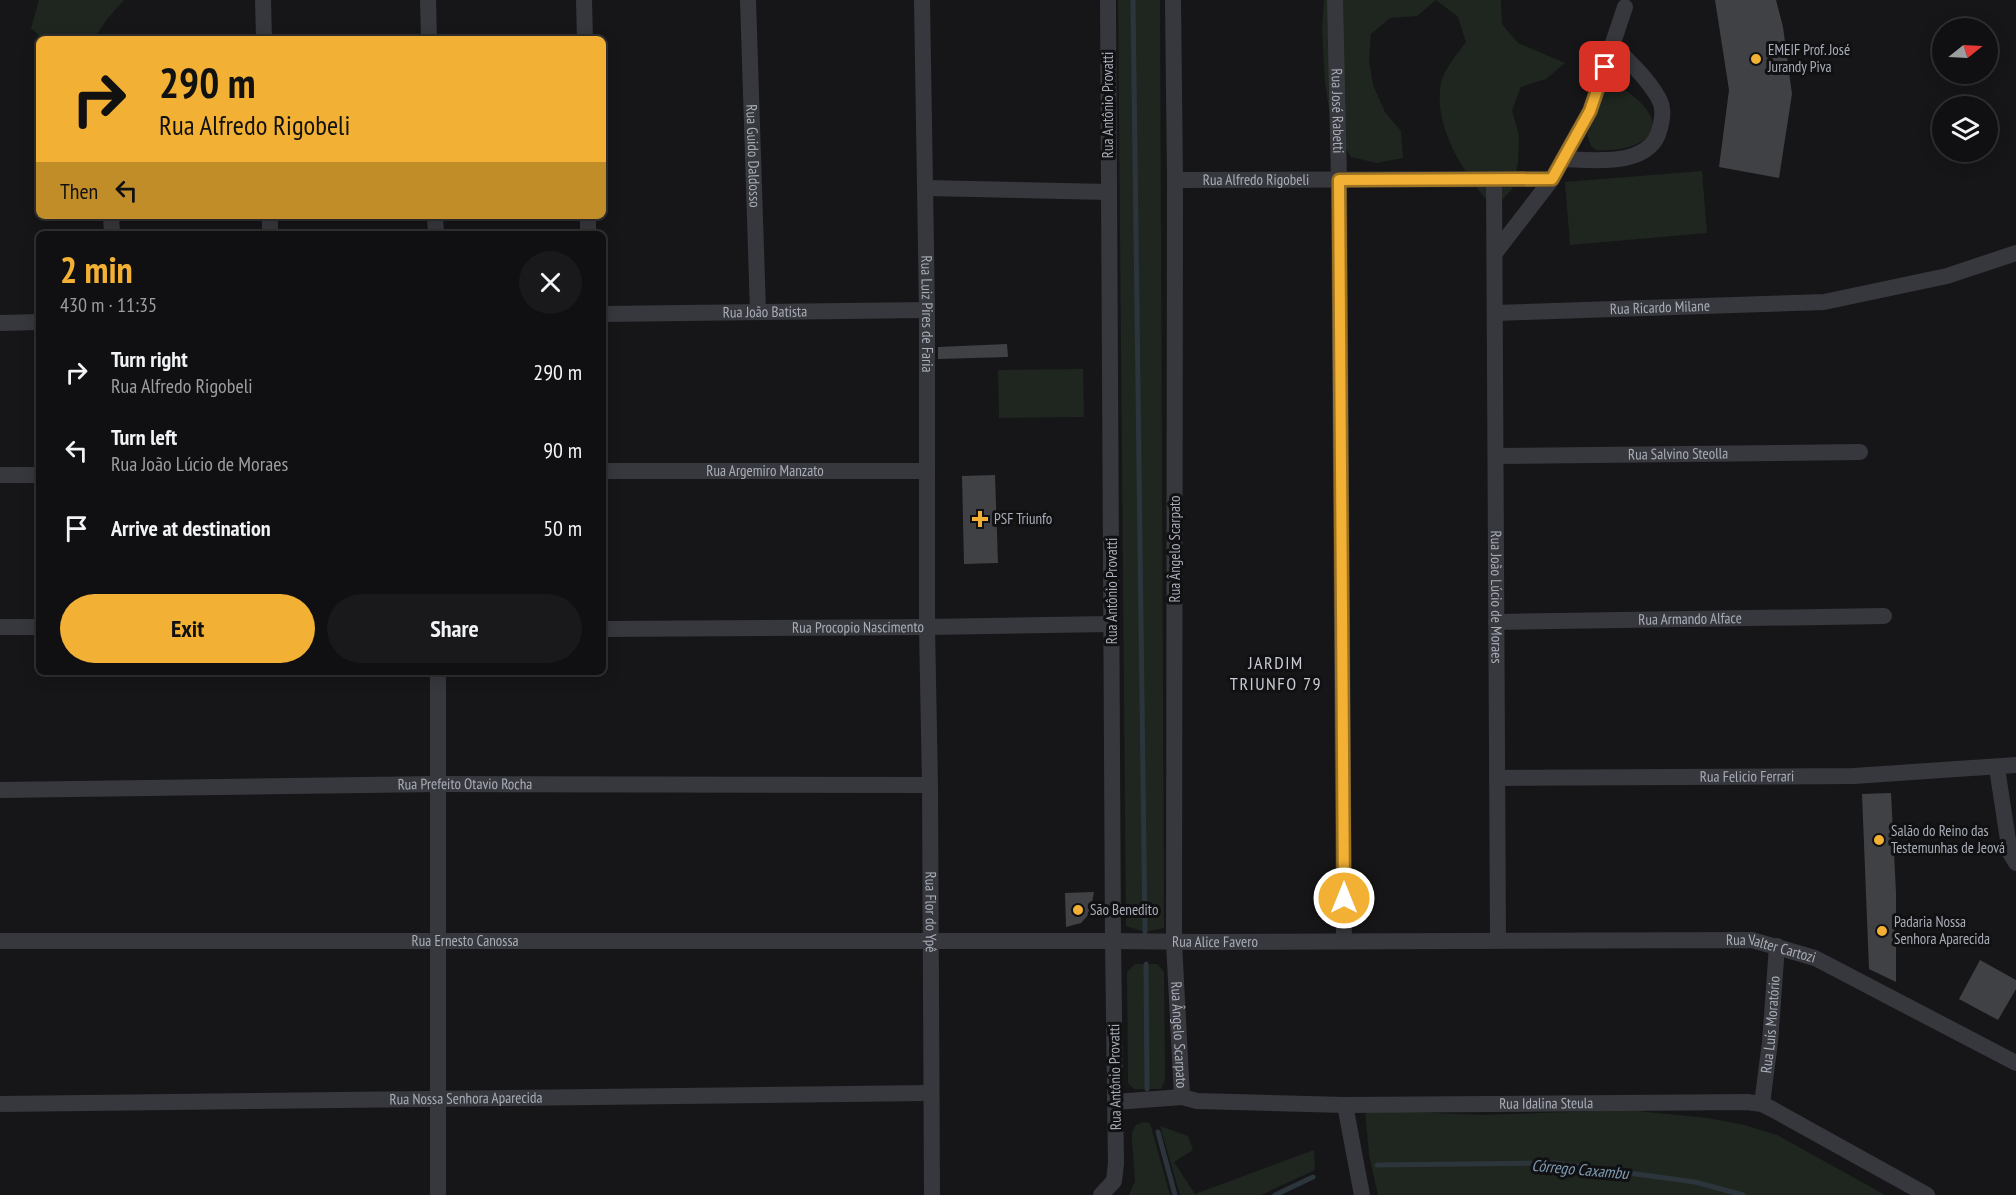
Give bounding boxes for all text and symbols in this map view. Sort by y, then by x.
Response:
north arrow [1932,18,1998,84]
map controls [1932,18,1998,162]
place label: EMEIF Prof. José Jurandy Piva [1767,40,1850,76]
pin [1579,41,1630,92]
icon: arrive [1588,50,1621,83]
street label: Rua Antônio Provatti [1098,52,1117,158]
marker: EMEIF Prof. José Jurandy Piva [1749,52,1763,66]
text: 290 m [159,55,256,110]
icon: right [60,60,138,138]
street label: Rua José Rabetti [1328,68,1348,154]
button: layers [1932,96,1998,162]
street label: Rua Guido Daldosso [742,104,765,208]
text: Rua Alfredo Rigobeli [159,108,350,142]
street label: Rua Alfredo Rigobeli [1203,170,1309,189]
icon: left [110,174,143,207]
text: Then [60,177,98,205]
text: 2 min [60,246,133,293]
button: close [519,251,582,314]
street label: Rua Luiz Pires de Faria [917,255,937,373]
text: 430 m · 11:35 [60,292,157,318]
street label: Rua Ricardo Milane [1610,296,1710,318]
street label: Rua João Batista [723,301,807,322]
text: Turn right [111,345,188,373]
icon: right [60,356,93,389]
text: 290 m [533,358,582,386]
text: Rua Alfredo Rigobeli [111,373,253,399]
text: Turn left [111,423,177,451]
icon: left [60,434,93,467]
text: 90 m [543,436,582,464]
street label: Rua Salvino Steolla [1628,443,1728,464]
text: Rua João Lúcio de Moraes [111,451,288,477]
street label: Rua Argemiro Manzato [706,461,824,480]
street label: Rua Ângelo Scarpato [1165,496,1184,602]
place label: PSF Triunfo [994,509,1052,528]
marker: PSF Triunfo [971,510,989,528]
icon: arrive [60,512,93,545]
text: Arrive at destination [111,514,271,542]
text: 50 m [543,514,582,542]
street label: Rua João Lúcio de Moraes [1487,530,1507,664]
street label: Rua Antônio Provatti [1102,538,1121,644]
button: Exit [60,594,315,663]
button: Share [327,594,582,663]
street label: Rua Armando Alface [1638,608,1742,629]
street label: Rua Procopio Nascimento [792,617,924,637]
district label: JARDIM TRIUNFO 79 [1230,651,1322,695]
street label: Rua Felicio Ferrari [1700,766,1794,786]
street label: Rua Prefeito Otavio Rocha [397,774,532,794]
place label: Salão do Reino das Testemunhas de Jeová [1891,821,2005,857]
marker: Salão do Reino das Testemunhas de Jeová [1872,833,1886,847]
position arrow [1312,866,1376,930]
street label: Rua Flor do Ypê [921,871,941,952]
place label: São Benedito [1090,900,1158,919]
marker: São Benedito [1071,903,1085,917]
place label: Padaria Nossa Senhora Aparecida [1894,912,1990,948]
marker: Padaria Nossa Senhora Aparecida [1875,924,1889,938]
street label: Rua Valter Cartozi [1726,930,1818,967]
street label: Rua Ernesto Canossa [412,931,519,950]
street label: Rua Alice Favero [1172,932,1258,951]
street label: Rua Luís Moratório [1756,975,1784,1074]
street label: Rua Ângelo Scarpato [1167,981,1192,1089]
street label: Rua Antônio Provatti [1104,1024,1125,1130]
street label: Rua Nossa Senhora Aparecida [389,1088,543,1108]
street label: Rua Idalina Steula [1499,1093,1593,1113]
water label: Córrego Caxambu [1531,1155,1630,1183]

